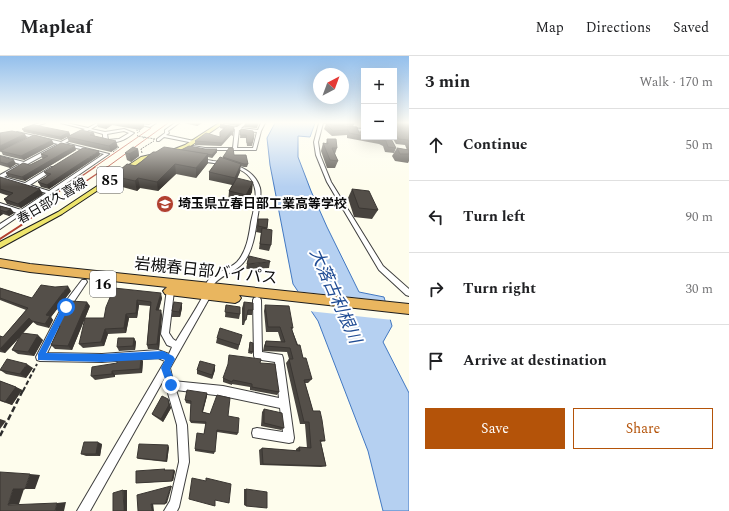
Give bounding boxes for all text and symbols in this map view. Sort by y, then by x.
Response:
text: Mapleaf [20,13,92,42]
text: Map [536,17,564,38]
text: Directions [586,17,651,38]
text: Saved [673,17,709,38]
north arrow [313,68,349,104]
map controls [361,68,397,140]
button: + [361,68,397,104]
text: 3 min [425,69,470,95]
text: Walk · 170 m [639,72,713,92]
button: − [361,104,397,140]
text: Continue [463,133,528,156]
icon: ahead [425,134,447,156]
text: 50 m [686,135,713,155]
road number: 85 [97,167,123,193]
street label: 春日部久喜線 [13,173,91,229]
school or university icon: 埼玉県立春日部工業高等学校 [155,194,175,214]
place label: 埼玉県立春日部工業高等学校 [178,194,347,214]
text: Turn left [463,205,525,228]
icon: left [425,206,447,228]
text: 90 m [686,207,713,227]
water label: 大落古利根川 [302,244,368,350]
street label: 岩槻春日部バイパス [133,252,279,290]
road number: 16 [90,271,116,297]
text: Turn right [463,277,536,300]
icon: right [425,278,447,300]
text: 30 m [686,279,713,299]
route start [57,298,75,316]
text: Arrive at destination [463,349,607,372]
icon: arrive [425,350,447,372]
route end [162,376,180,394]
button: Save [425,408,565,449]
button: Share [573,408,713,449]

